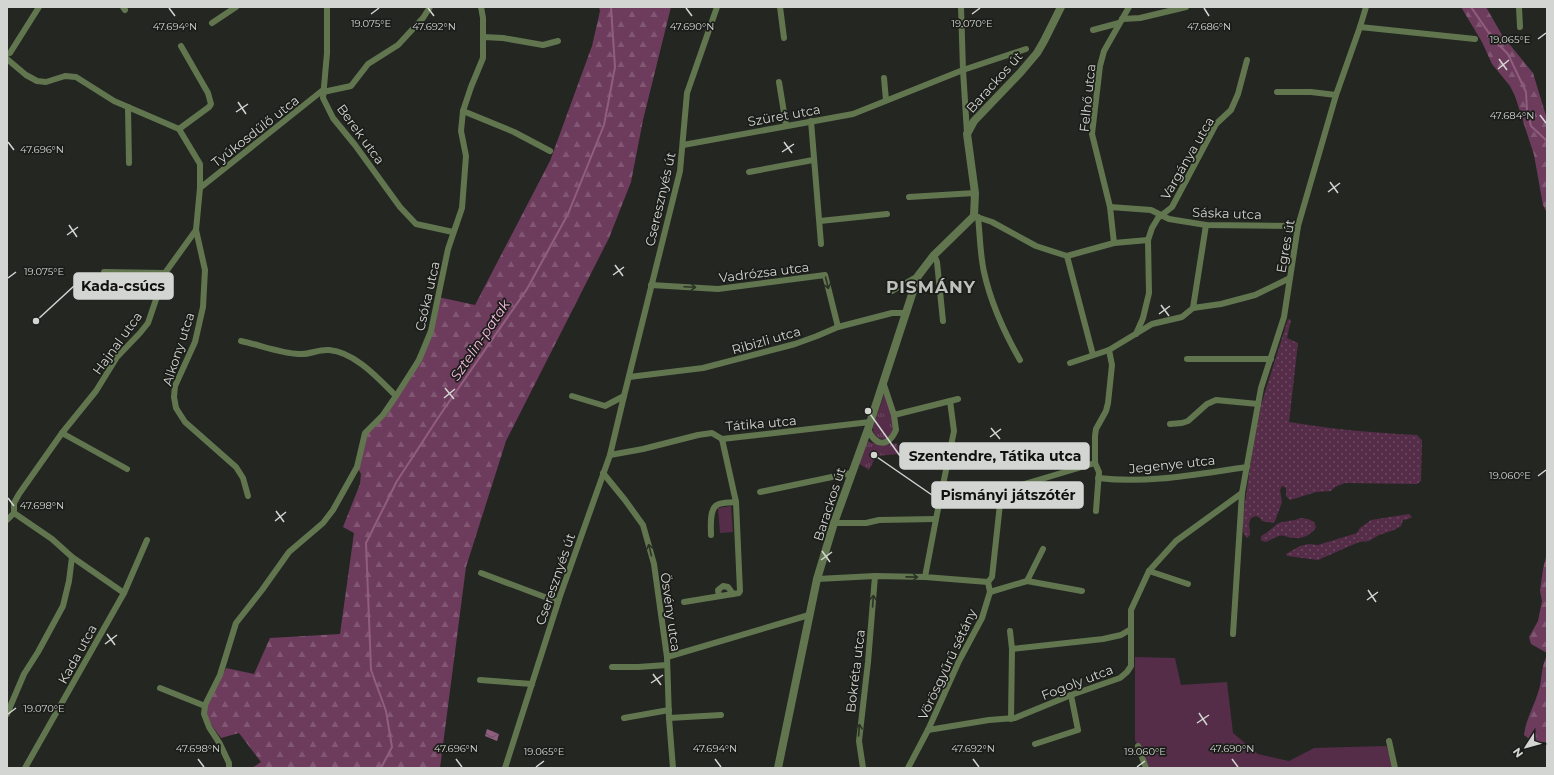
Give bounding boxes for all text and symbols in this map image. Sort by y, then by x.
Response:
text: 19.075°E [351,17,391,30]
text: 19.070°E [951,17,993,30]
text: 47.694°N [153,20,197,33]
text: 47.692°N [412,20,456,33]
text: 47.690°N [670,20,714,33]
text: 47.686°N [1187,20,1231,33]
text: 19.065°E [1490,33,1531,46]
street label: Barackos út [962,48,1026,116]
street label: Felhő utca [1075,63,1099,133]
street label: Tyúkosdűlő utca [208,92,302,170]
street label: Berek utca [334,101,388,167]
street label: Szüret utca [746,101,822,129]
text: 47.684°N [1490,109,1534,122]
street label: Vargánya utca [1157,114,1217,202]
text: 47.696°N [20,143,64,156]
street label: Cseresznyés út [641,150,679,248]
street label: Sáska utca [1192,204,1262,222]
street label: Egres út [1272,218,1298,274]
street label: Vadrózsa utca [718,259,810,285]
street label: Csóka utca [411,260,443,332]
text: 19.075°E [24,265,64,278]
callout: Kada-csúcs [74,273,173,299]
one-way arrow [824,276,831,289]
text: Kada-csúcs [81,277,165,295]
district label: PISMÁNY [886,277,976,297]
one-way arrow [683,284,696,291]
water label: Sztelin-patak [446,295,514,384]
street label: Hajnal utca [89,308,145,378]
street label: Alkony utca [159,310,197,388]
street label: Ribizli utca [730,323,802,357]
street label: Tátika utca [725,412,797,434]
callout: Szentendre, Tátika utca [900,443,1089,469]
text: Szentendre, Tátika utca [909,447,1081,465]
street label: Jegenye utca [1127,452,1216,477]
street label: Barackos út [810,465,848,543]
text: 19.060°E [1489,469,1531,482]
callout: Pismányi játszótér [932,482,1083,508]
text: Pismányi játszótér [940,486,1076,504]
text: 47.698°N [20,499,64,512]
street label: Cseresznyés út [532,531,578,627]
one-way arrow [646,544,653,557]
street label: Ösvény utca [658,571,684,653]
one-way arrow [905,573,918,580]
one-way arrow [870,595,877,608]
street label: Vörösgyűrű sétány [914,605,980,722]
street label: Kada utca [54,622,100,686]
street label: Bokréta utca [842,629,868,713]
street label: Fogoly utca [1039,661,1115,703]
text: 19.070°E [23,702,65,715]
one-way arrow [856,724,863,737]
north arrow [1506,727,1546,767]
text: 47.698°N [176,742,220,755]
text: 47.696°N [434,742,478,755]
text: 47.694°N [693,742,737,755]
text: 47.692°N [951,742,995,755]
text: 47.690°N [1210,742,1254,755]
text: 19.065°E [524,745,565,758]
text: 19.060°E [1124,745,1166,758]
text: N [1510,745,1526,761]

